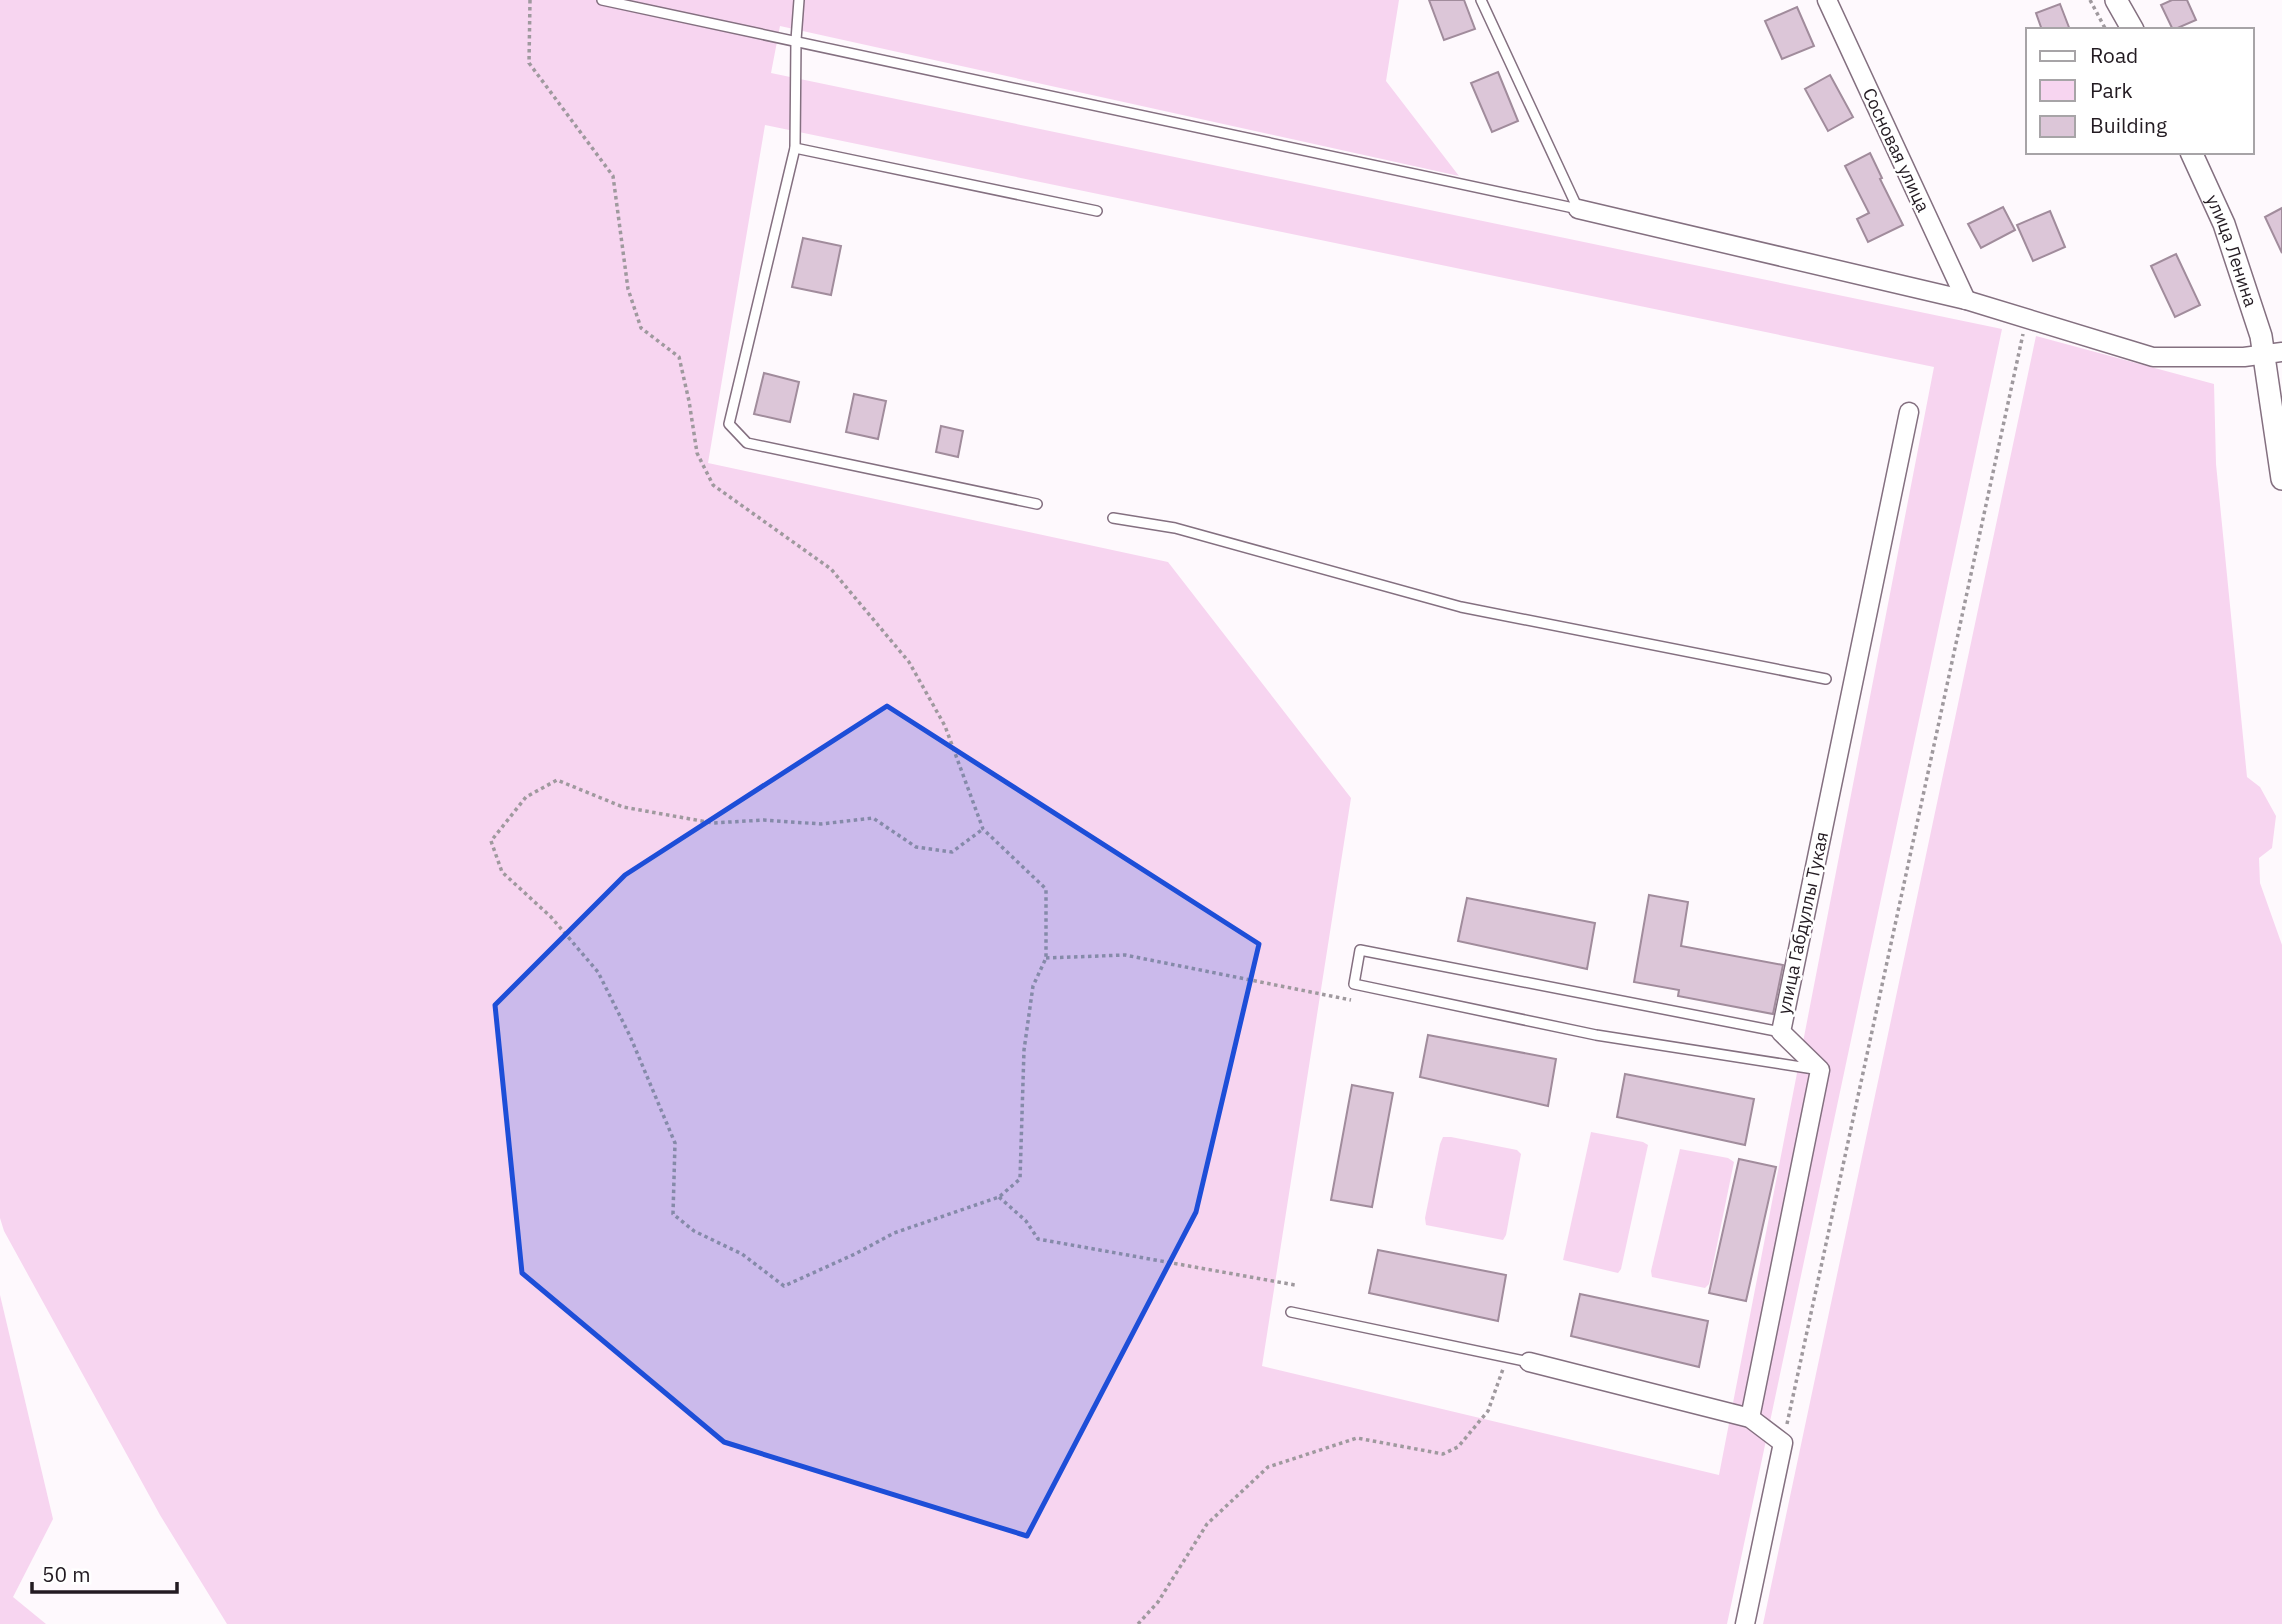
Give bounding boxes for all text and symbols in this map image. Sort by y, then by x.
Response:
legend [2026,28,2254,154]
text: Road [2090,41,2138,69]
text: Park [2090,76,2133,104]
street label: Сосновая улица [1858,84,1935,216]
text: Building [2090,111,2167,139]
street label: улица Ленина [2201,191,2263,310]
street label: улица Габдуллы Тукая [1772,830,1833,1016]
scale bar [32,1550,177,1594]
text: 50 m [42,1560,91,1588]

